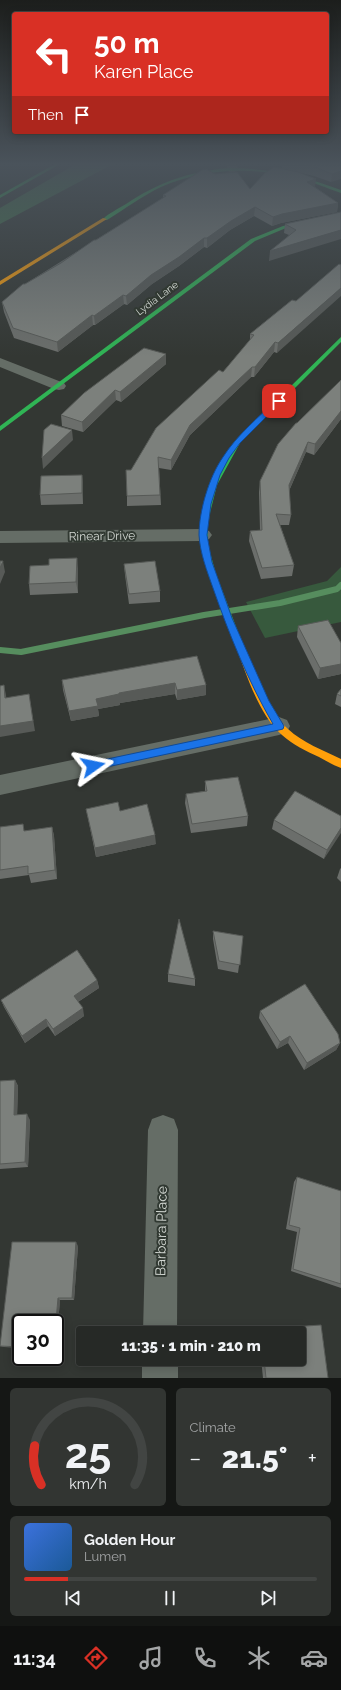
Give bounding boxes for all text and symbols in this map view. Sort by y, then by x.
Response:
text: 50 m [94,27,160,60]
icon: left [28,28,80,80]
text: Karen Place [94,61,193,82]
icon: arrive [71,104,93,126]
text: Then [28,106,63,124]
street label: Lydia Lane [134,279,180,317]
pin [262,384,296,418]
icon: arrive [268,390,290,412]
street label: Rinear Drive [69,528,135,544]
position arrow [72,745,114,787]
street label: Barbara Place [152,1186,170,1276]
speed limit sign: 30 [12,1314,64,1366]
text: 11:35 · 1 min · 210 m [121,1337,261,1355]
text: Climate [190,1420,236,1435]
text: 25 [64,1429,111,1478]
text: 21.5° [222,1440,287,1475]
text: − [190,1445,201,1471]
text: + [308,1445,317,1471]
text: km/h [69,1476,107,1492]
text: Golden Hour [84,1531,175,1549]
text: Lumen [84,1549,126,1564]
icon: previous [62,1587,84,1609]
icon: pause [159,1587,181,1609]
icon: next [257,1587,279,1609]
icon: directions [82,1644,110,1672]
icon: music [137,1644,165,1672]
icon: phone [191,1644,219,1672]
icon: climate [245,1644,273,1672]
icon: car [300,1644,328,1672]
text: 11:34 [13,1648,56,1669]

